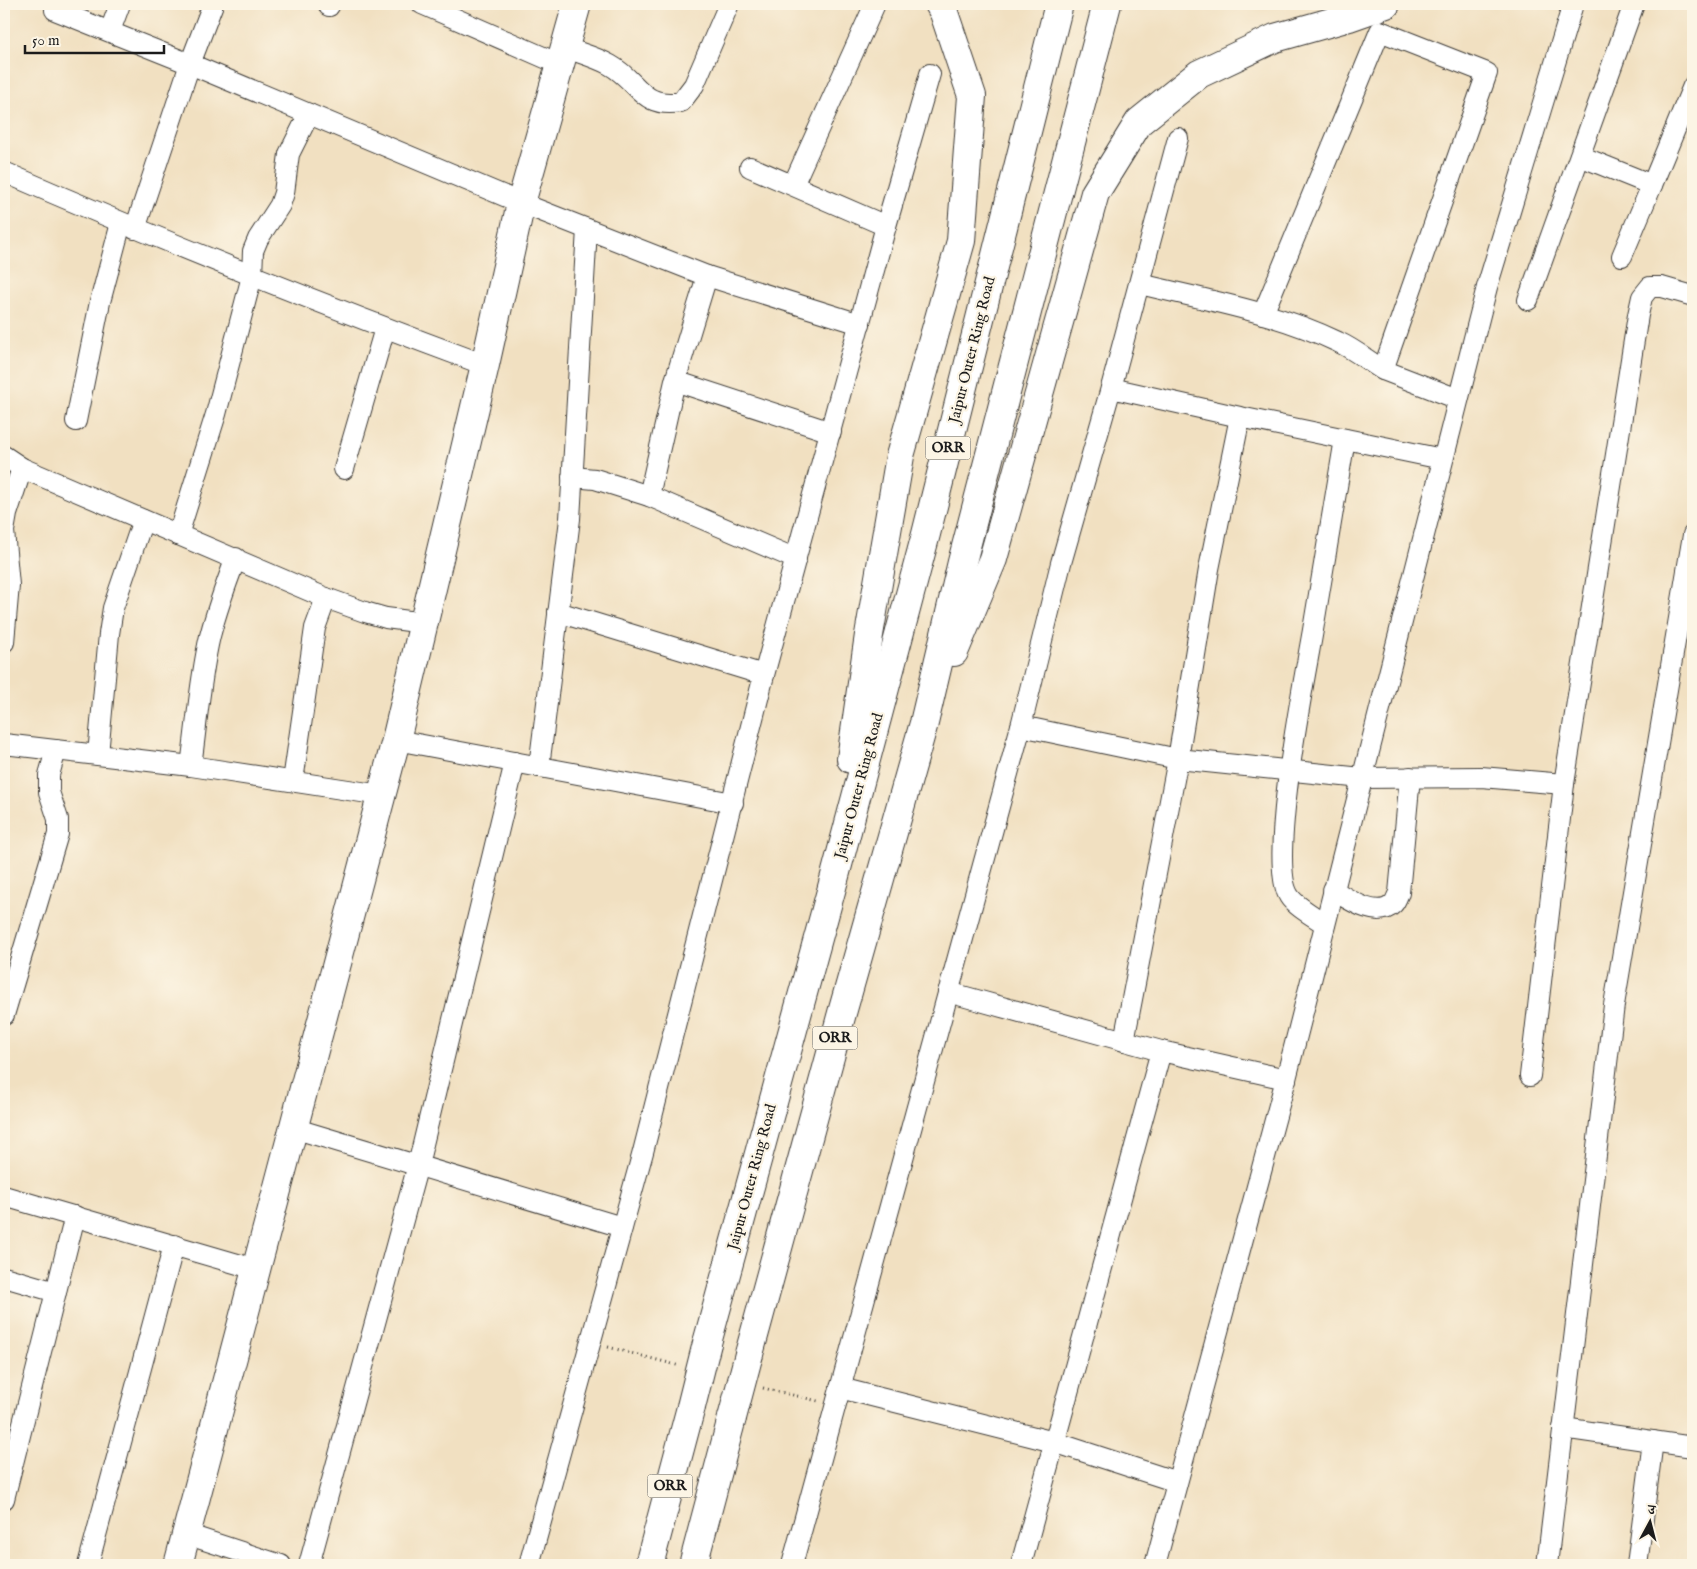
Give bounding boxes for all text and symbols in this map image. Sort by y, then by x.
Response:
scale bar [25,22,164,54]
text: 50 m [32,31,60,50]
street label: Jaipur Outer Ring Road [944,274,1000,427]
road number: ORR [926,436,970,459]
street label: Jaipur Outer Ring Road [830,710,888,863]
road number: ORR [812,1026,858,1050]
street label: Jaipur Outer Ring Road [723,1101,781,1254]
road number: ORR [648,1474,692,1498]
north arrow [1624,1496,1674,1546]
text: उ [1646,1501,1657,1520]

